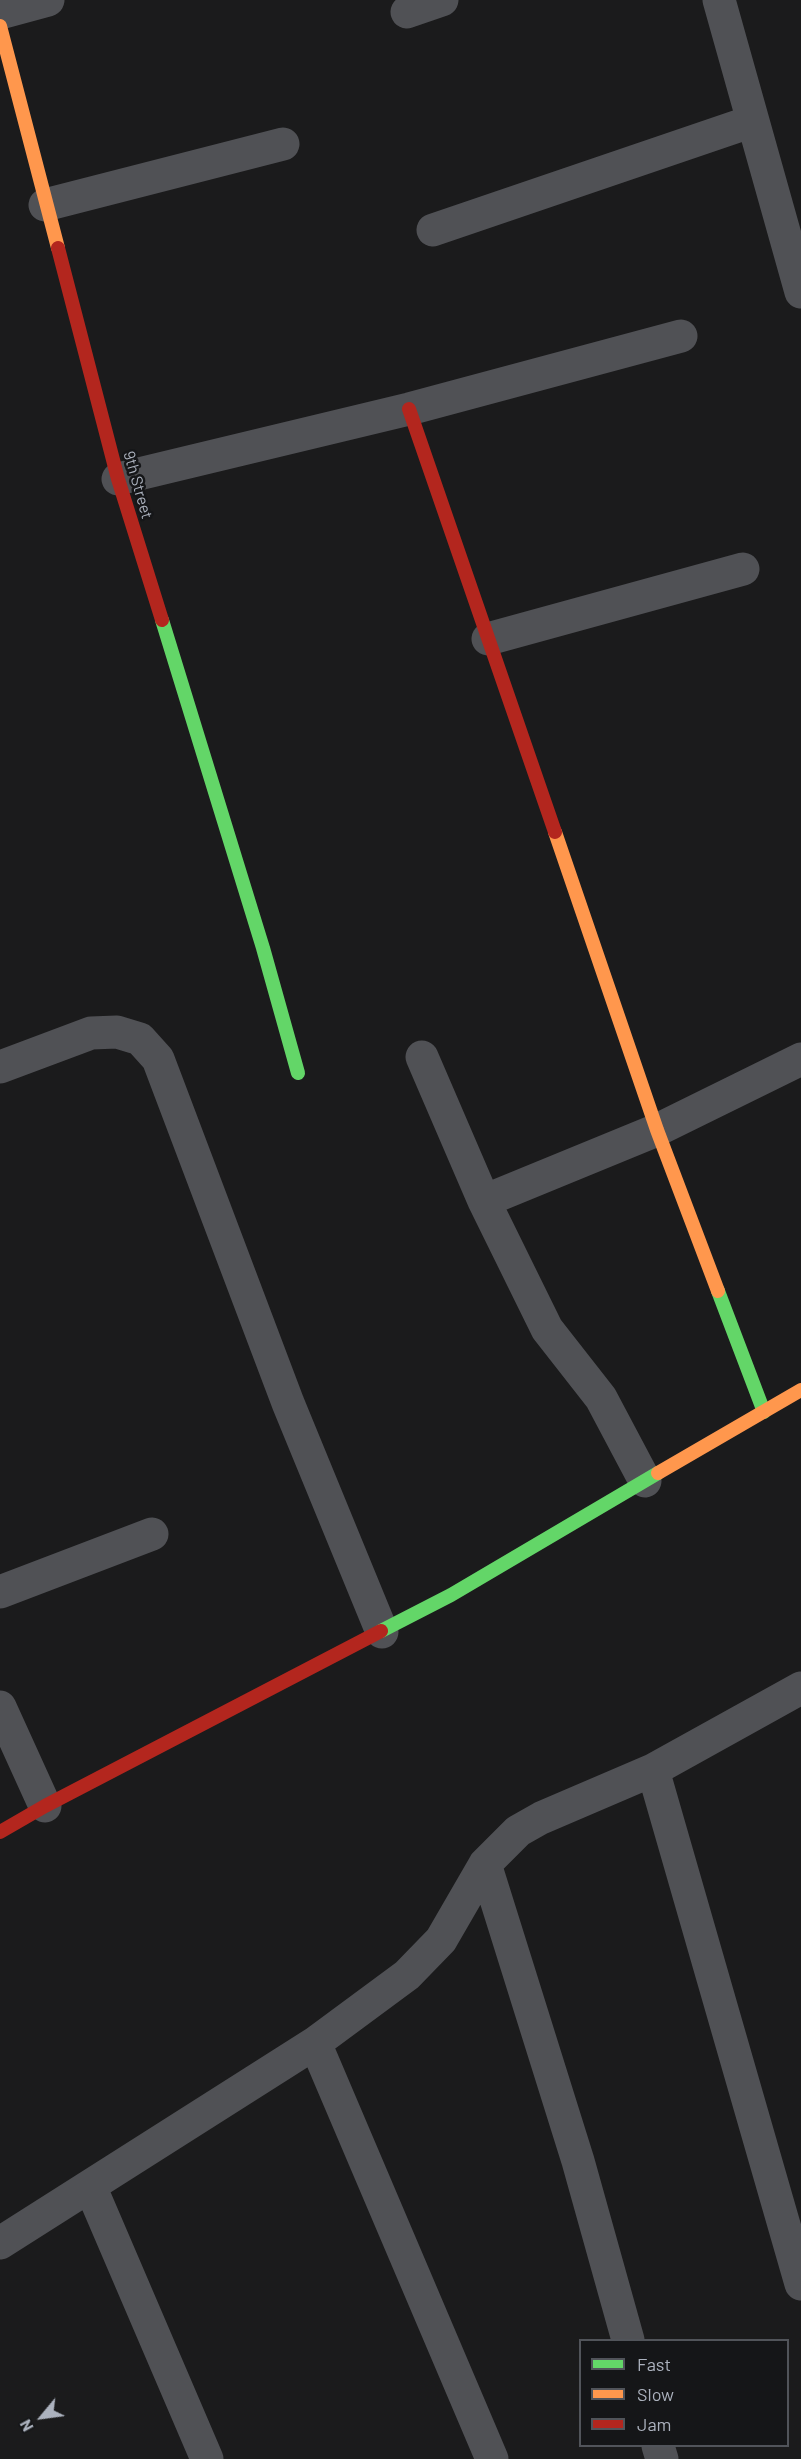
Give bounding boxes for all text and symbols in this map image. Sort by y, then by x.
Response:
street label: 9th Street [119,449,157,521]
legend [579,2339,789,2447]
text: Fast [637,2353,671,2375]
text: Slow [637,2383,674,2405]
north arrow [12,2387,72,2447]
text: Jam [637,2413,671,2435]
text: N [15,2417,37,2435]

